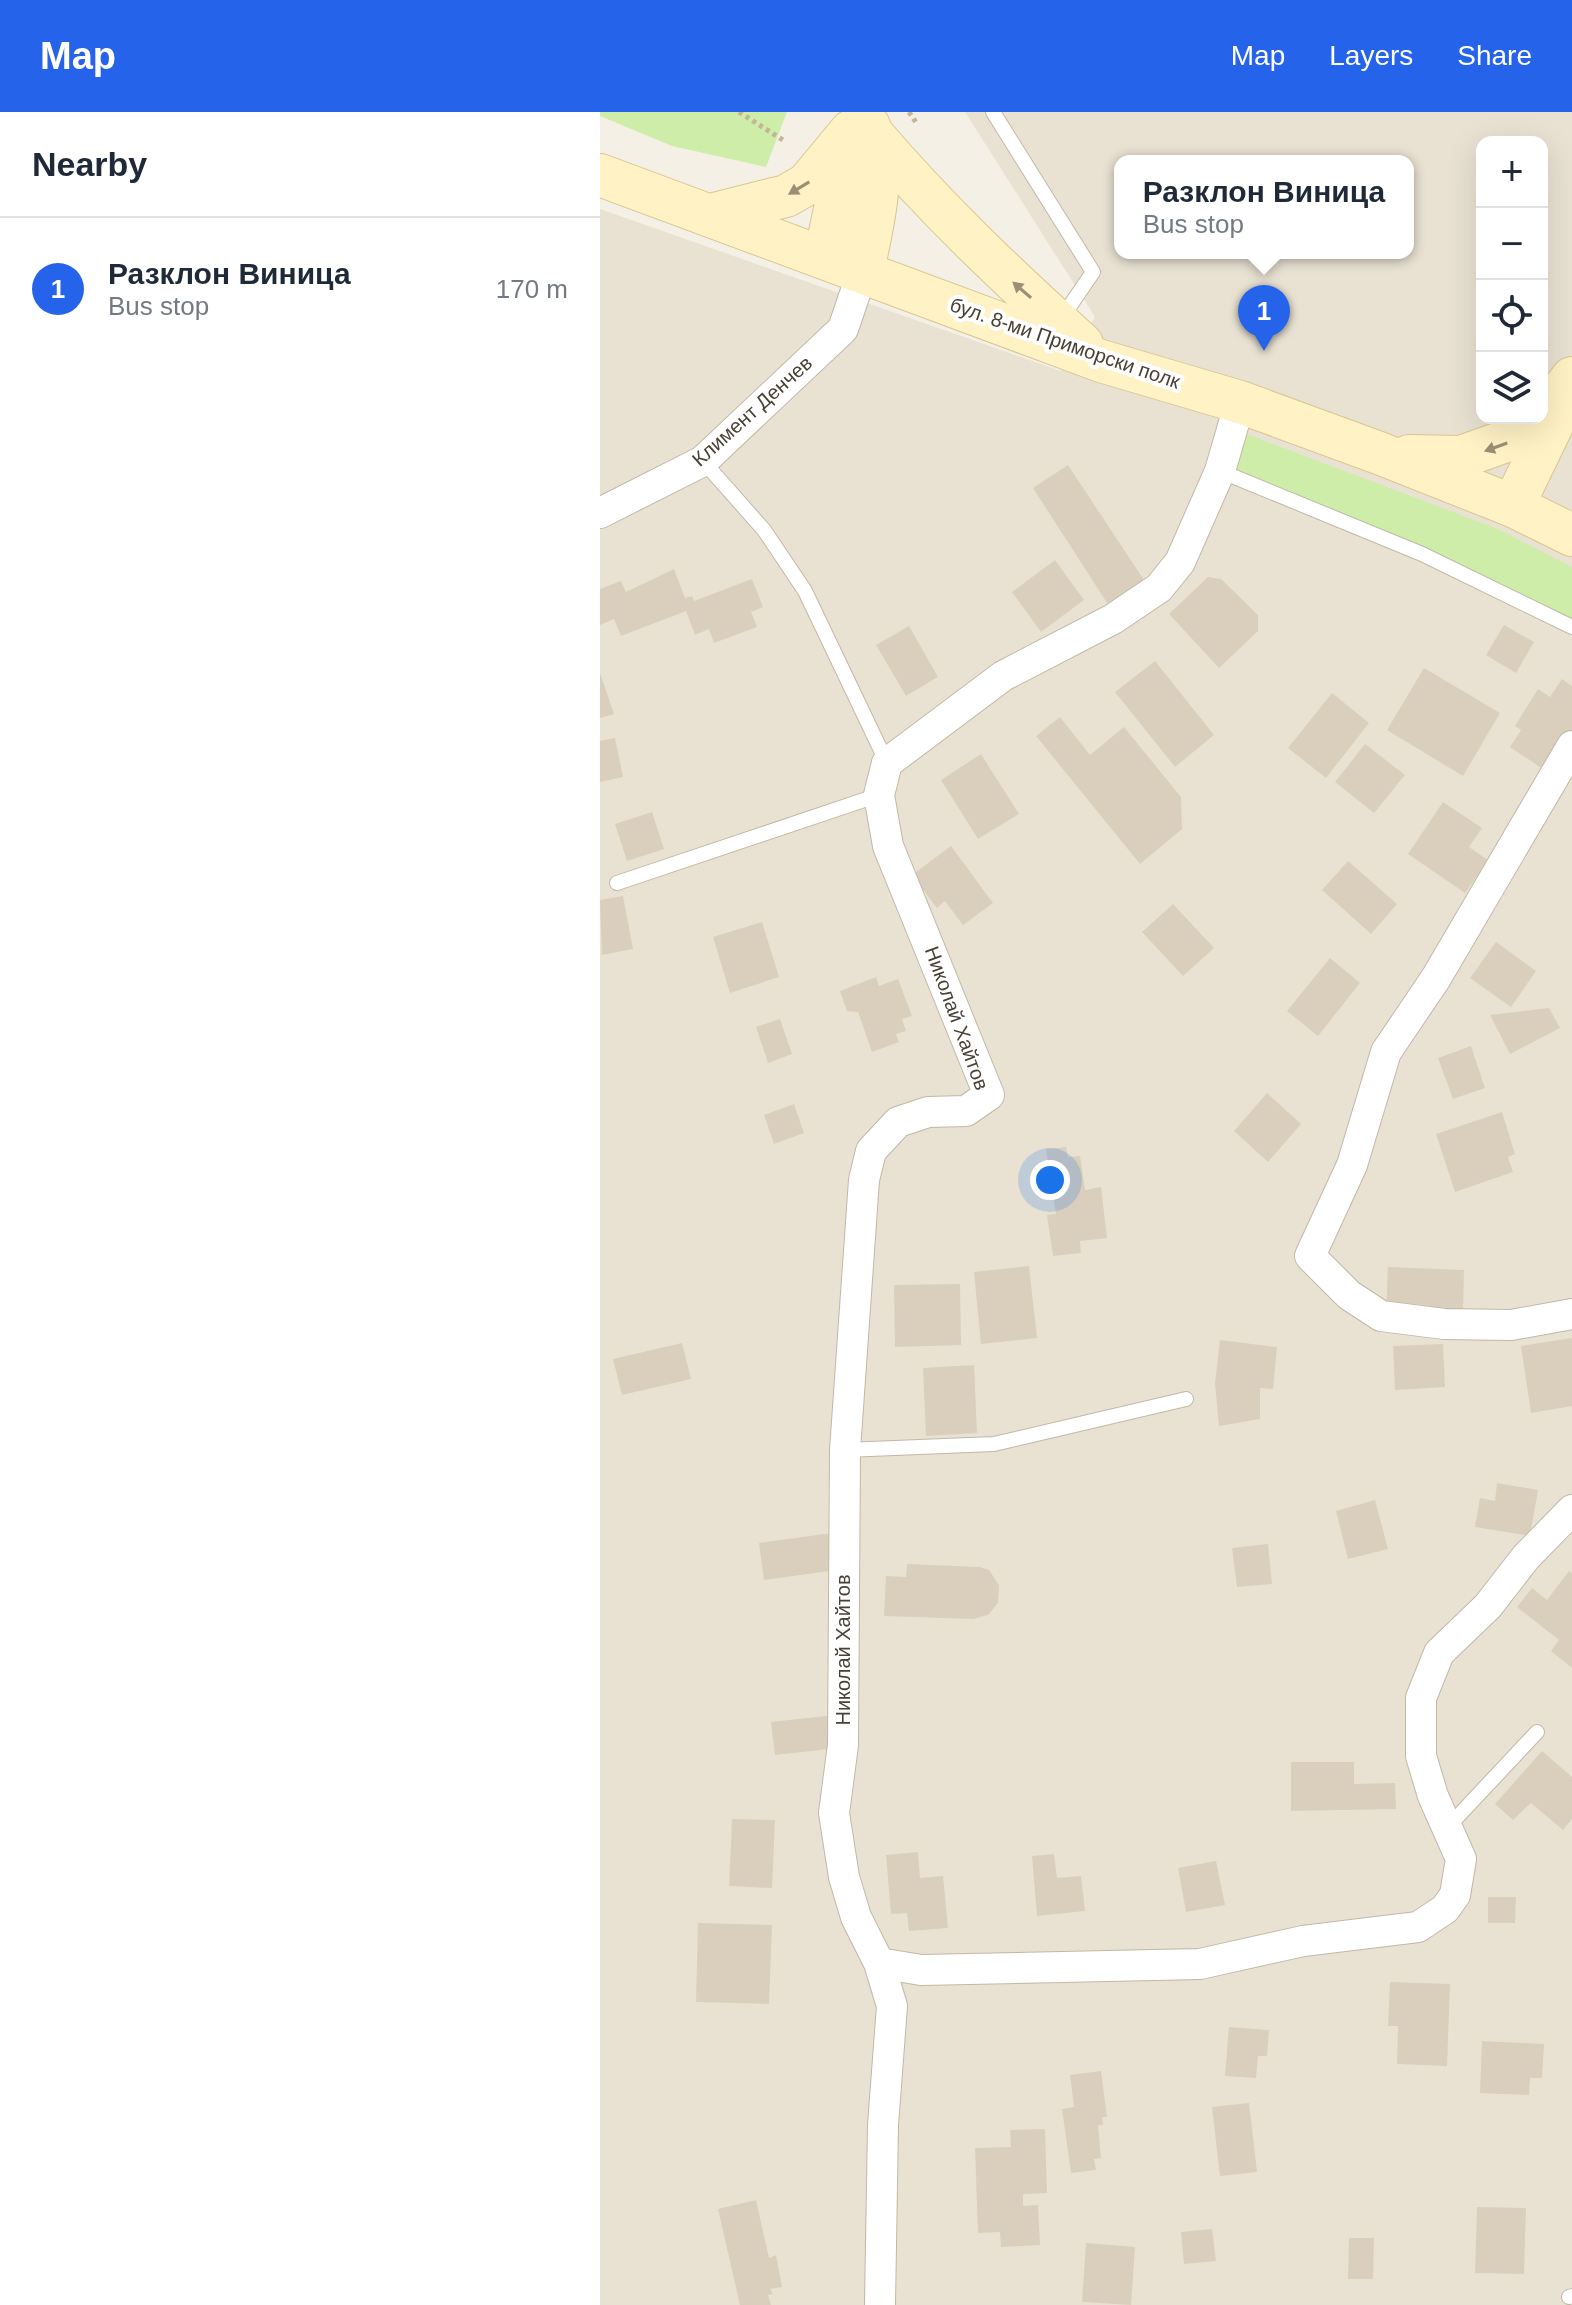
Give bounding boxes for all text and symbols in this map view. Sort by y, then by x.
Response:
text: Map [40,35,116,77]
text: Map [1231,40,1285,71]
text: Layers [1329,40,1413,71]
text: Share [1457,40,1532,71]
map controls [1476,136,1548,424]
button: + [1476,136,1548,208]
text: Nearby [32,145,147,183]
popup [1114,155,1414,259]
text: Разклон Виница [1143,175,1385,208]
one-way arrow [788,181,810,195]
button: − [1476,208,1548,280]
text: Bus stop [1143,209,1244,239]
text: Разклон Виница [108,257,351,290]
text: 1 [51,274,65,304]
text: 170 m [496,274,568,304]
button: locate [1476,280,1548,352]
one-way arrow [1013,282,1033,299]
pin: 1 [1238,285,1290,351]
text: Bus stop [108,291,209,321]
street label: бул. 8-ми Приморски полк [947,293,1183,393]
street label: Климент Денчев [688,352,816,470]
button: layers [1476,352,1548,424]
one-way arrow [1484,441,1508,453]
street label: Николай Хайтов [921,943,993,1093]
your location [1030,1160,1070,1200]
street label: Николай Хайтов [832,1574,854,1726]

